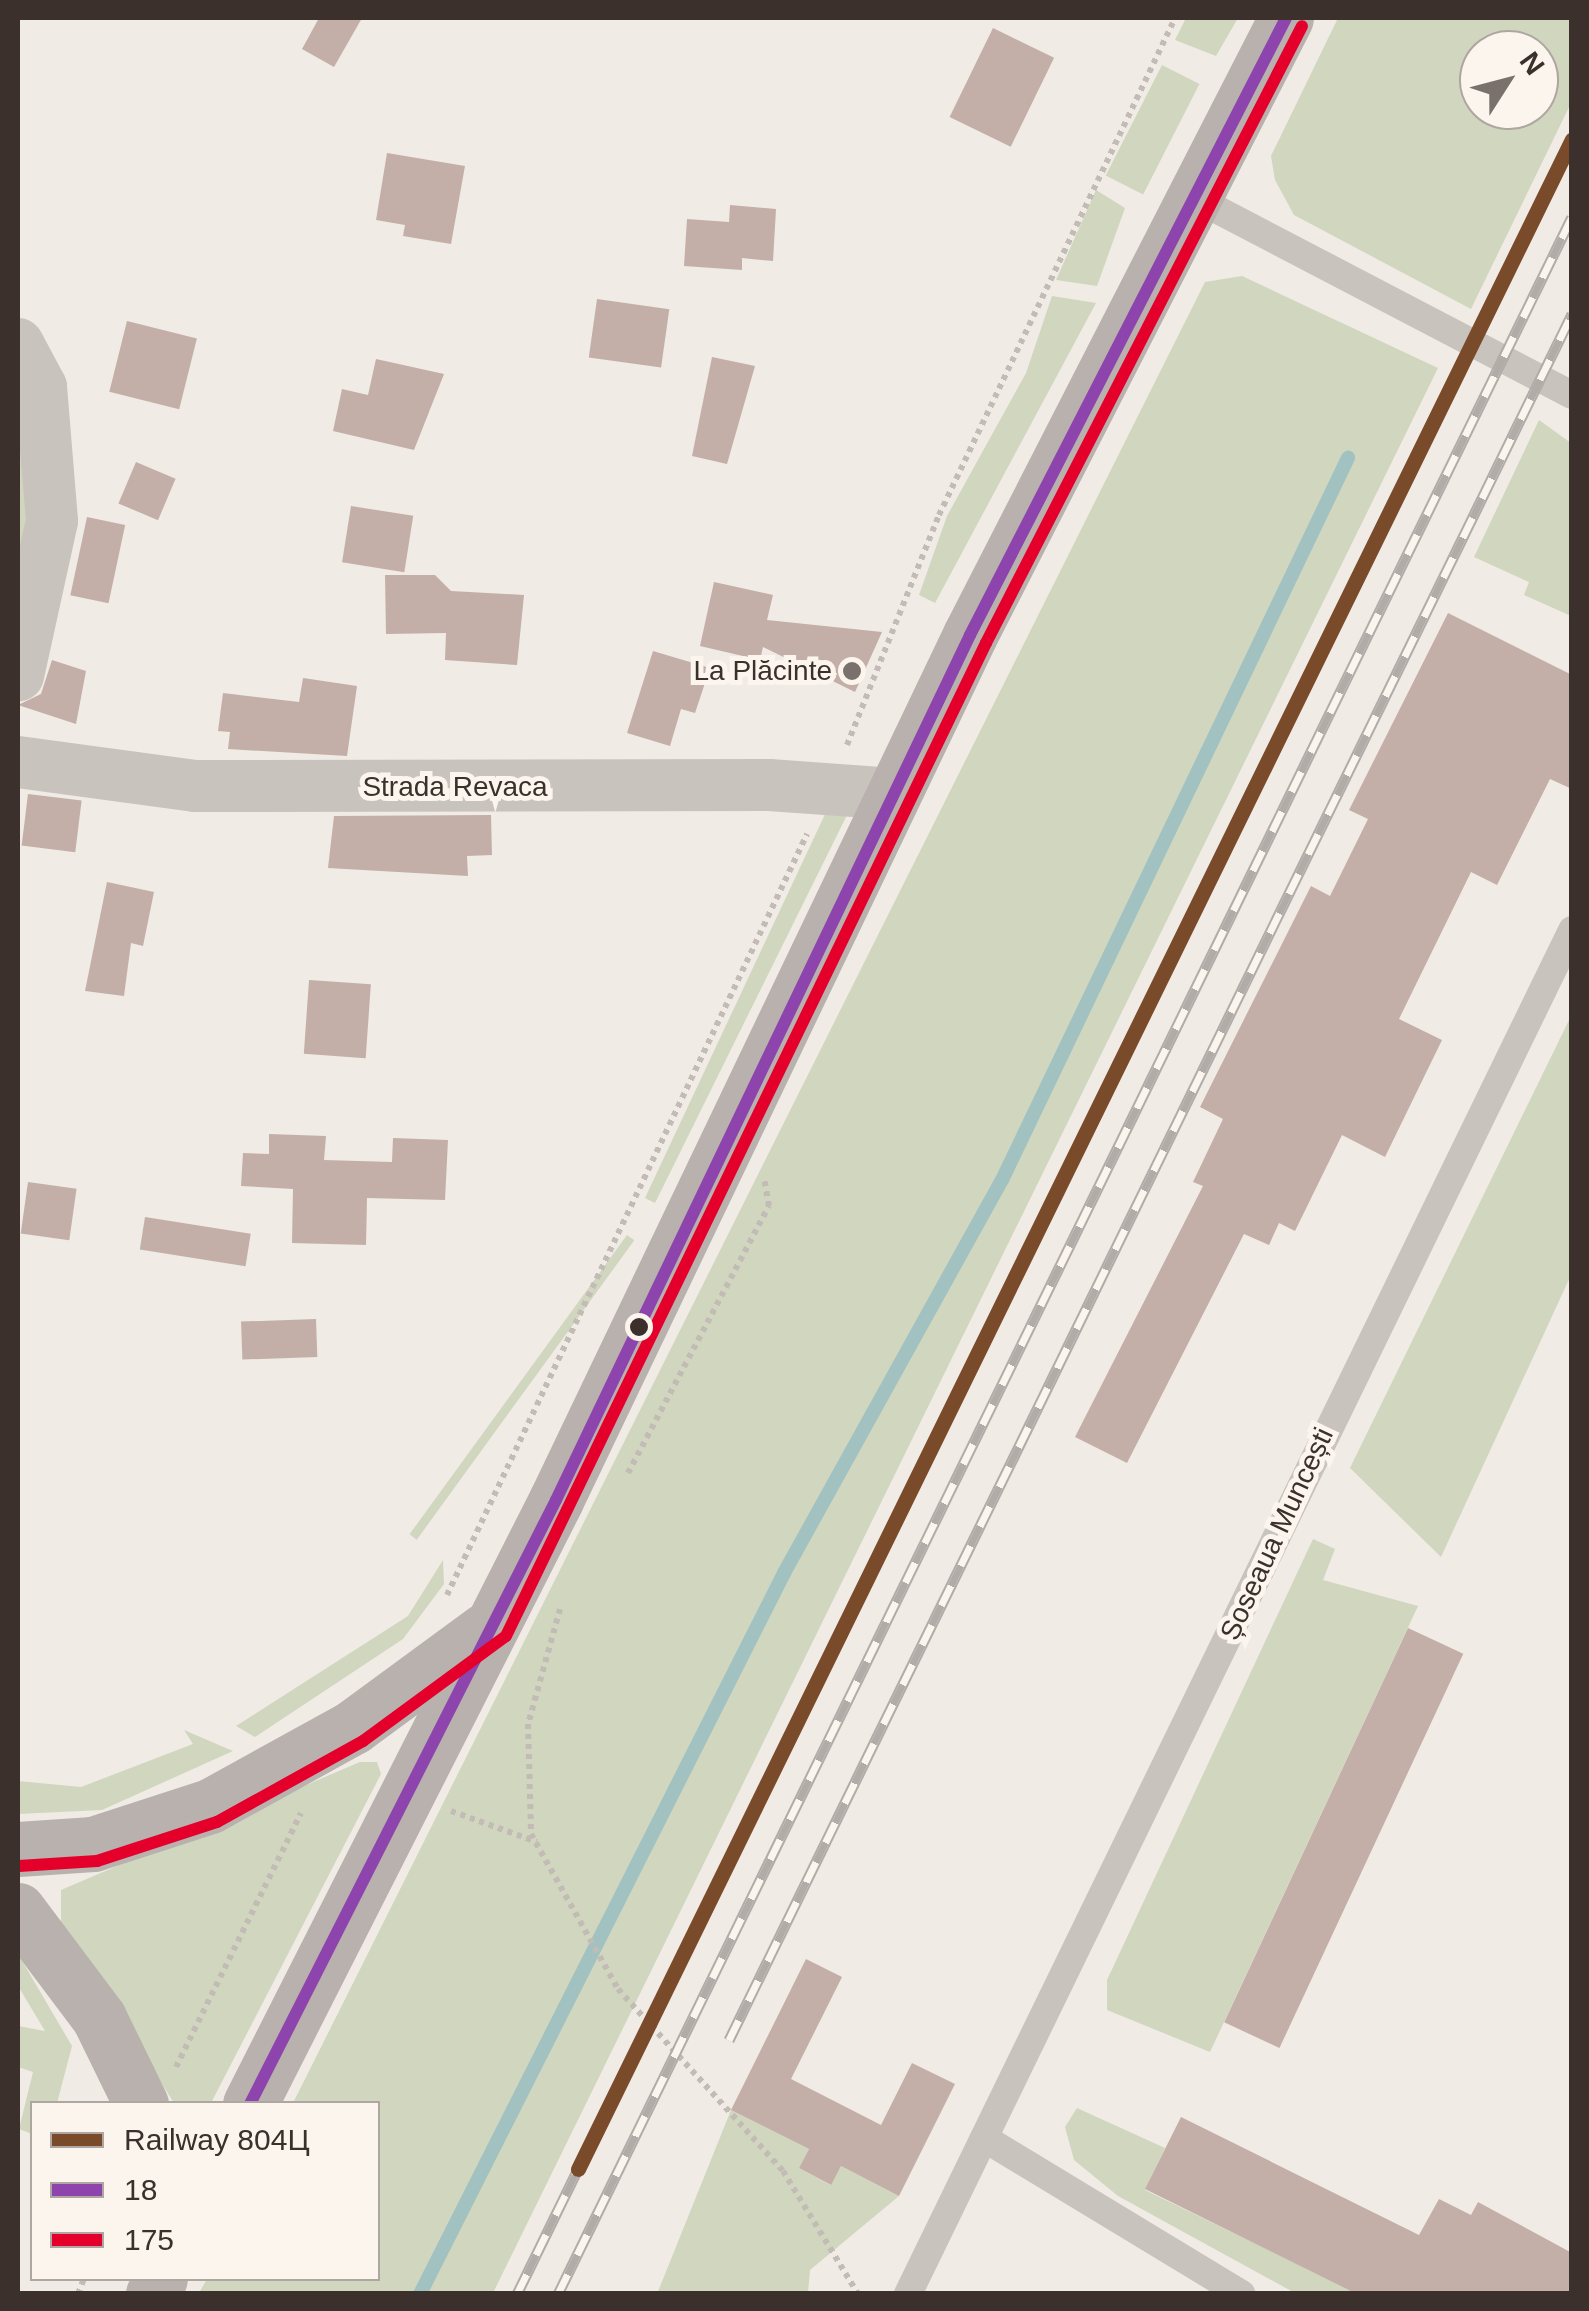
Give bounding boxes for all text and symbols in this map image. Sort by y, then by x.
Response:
north arrow [1459,30,1559,130]
text: N [1514,46,1551,81]
place label: La Plăcinte [693,654,832,688]
marker: La Plăcinte [841,660,863,682]
street label: Strada Revaca [362,770,548,804]
unlabelled marker [629,1317,649,1337]
street label: Șoseaua Muncești [1213,1423,1341,1645]
legend [30,2101,380,2281]
text: Railway 804Ц [124,2123,310,2156]
text: 18 [124,2173,157,2206]
text: 175 [124,2223,174,2256]

